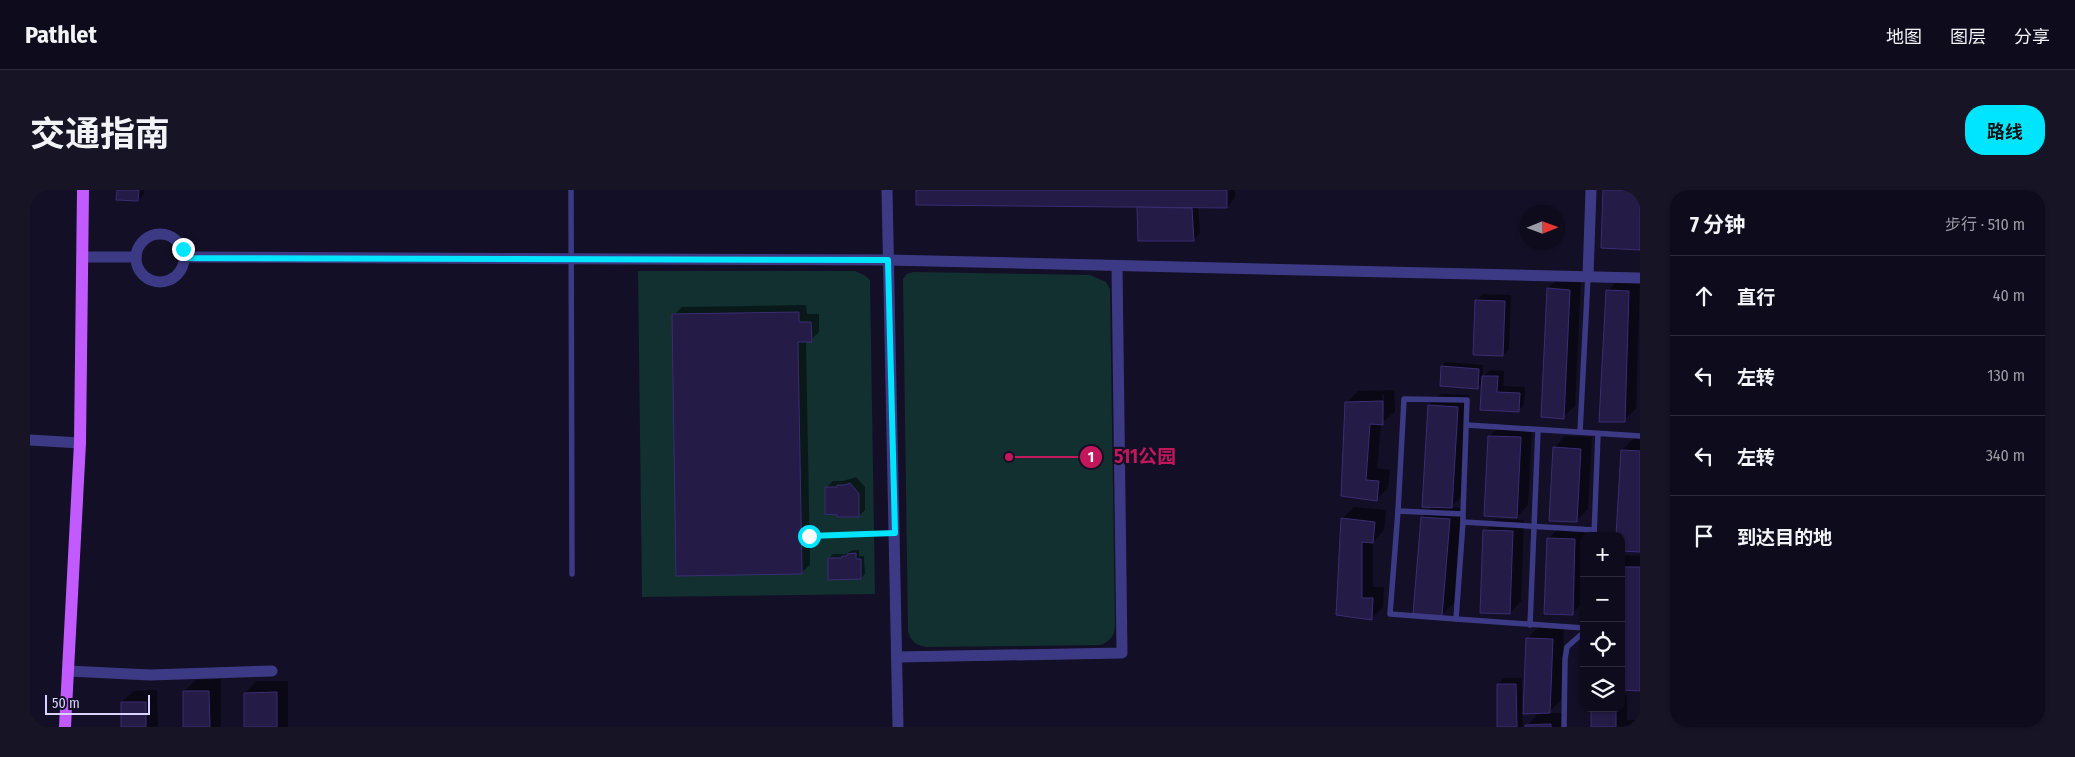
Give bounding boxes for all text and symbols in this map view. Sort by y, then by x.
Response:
text: Pathlet [25,21,97,49]
text: 地图 [1886,26,1922,48]
text: 图层 [1950,26,1986,48]
text: 分享 [2014,26,2050,48]
button: 路线 [1965,105,2045,155]
text: 交通指南 [30,113,170,155]
north arrow [1520,205,1565,250]
text: 7 分钟 [1690,212,1745,238]
text: 步行 · 510 m [1945,215,2025,234]
route end [172,238,195,261]
icon: ahead [1690,282,1718,310]
text: 直行 [1737,286,1775,309]
text: 40 m [1993,286,2025,305]
icon: left [1690,362,1718,390]
text: 左转 [1737,366,1775,389]
text: 130 m [1987,366,2025,385]
callout: 511公园 [1079,440,1186,474]
icon: left [1690,442,1718,470]
text: 511公园 [1114,445,1176,468]
text: 左转 [1737,446,1775,469]
text: 340 m [1986,446,2025,465]
text: 1 [1088,448,1094,466]
icon: arrive [1690,522,1718,550]
route start [798,525,821,548]
text: 到达目的地 [1737,526,1832,549]
map controls [1580,532,1625,712]
button: + [1580,532,1625,577]
button: − [1580,577,1625,622]
button: locate [1580,622,1625,667]
button: layers [1580,667,1625,712]
scale bar [45,692,150,715]
text: 50 m [52,695,80,712]

